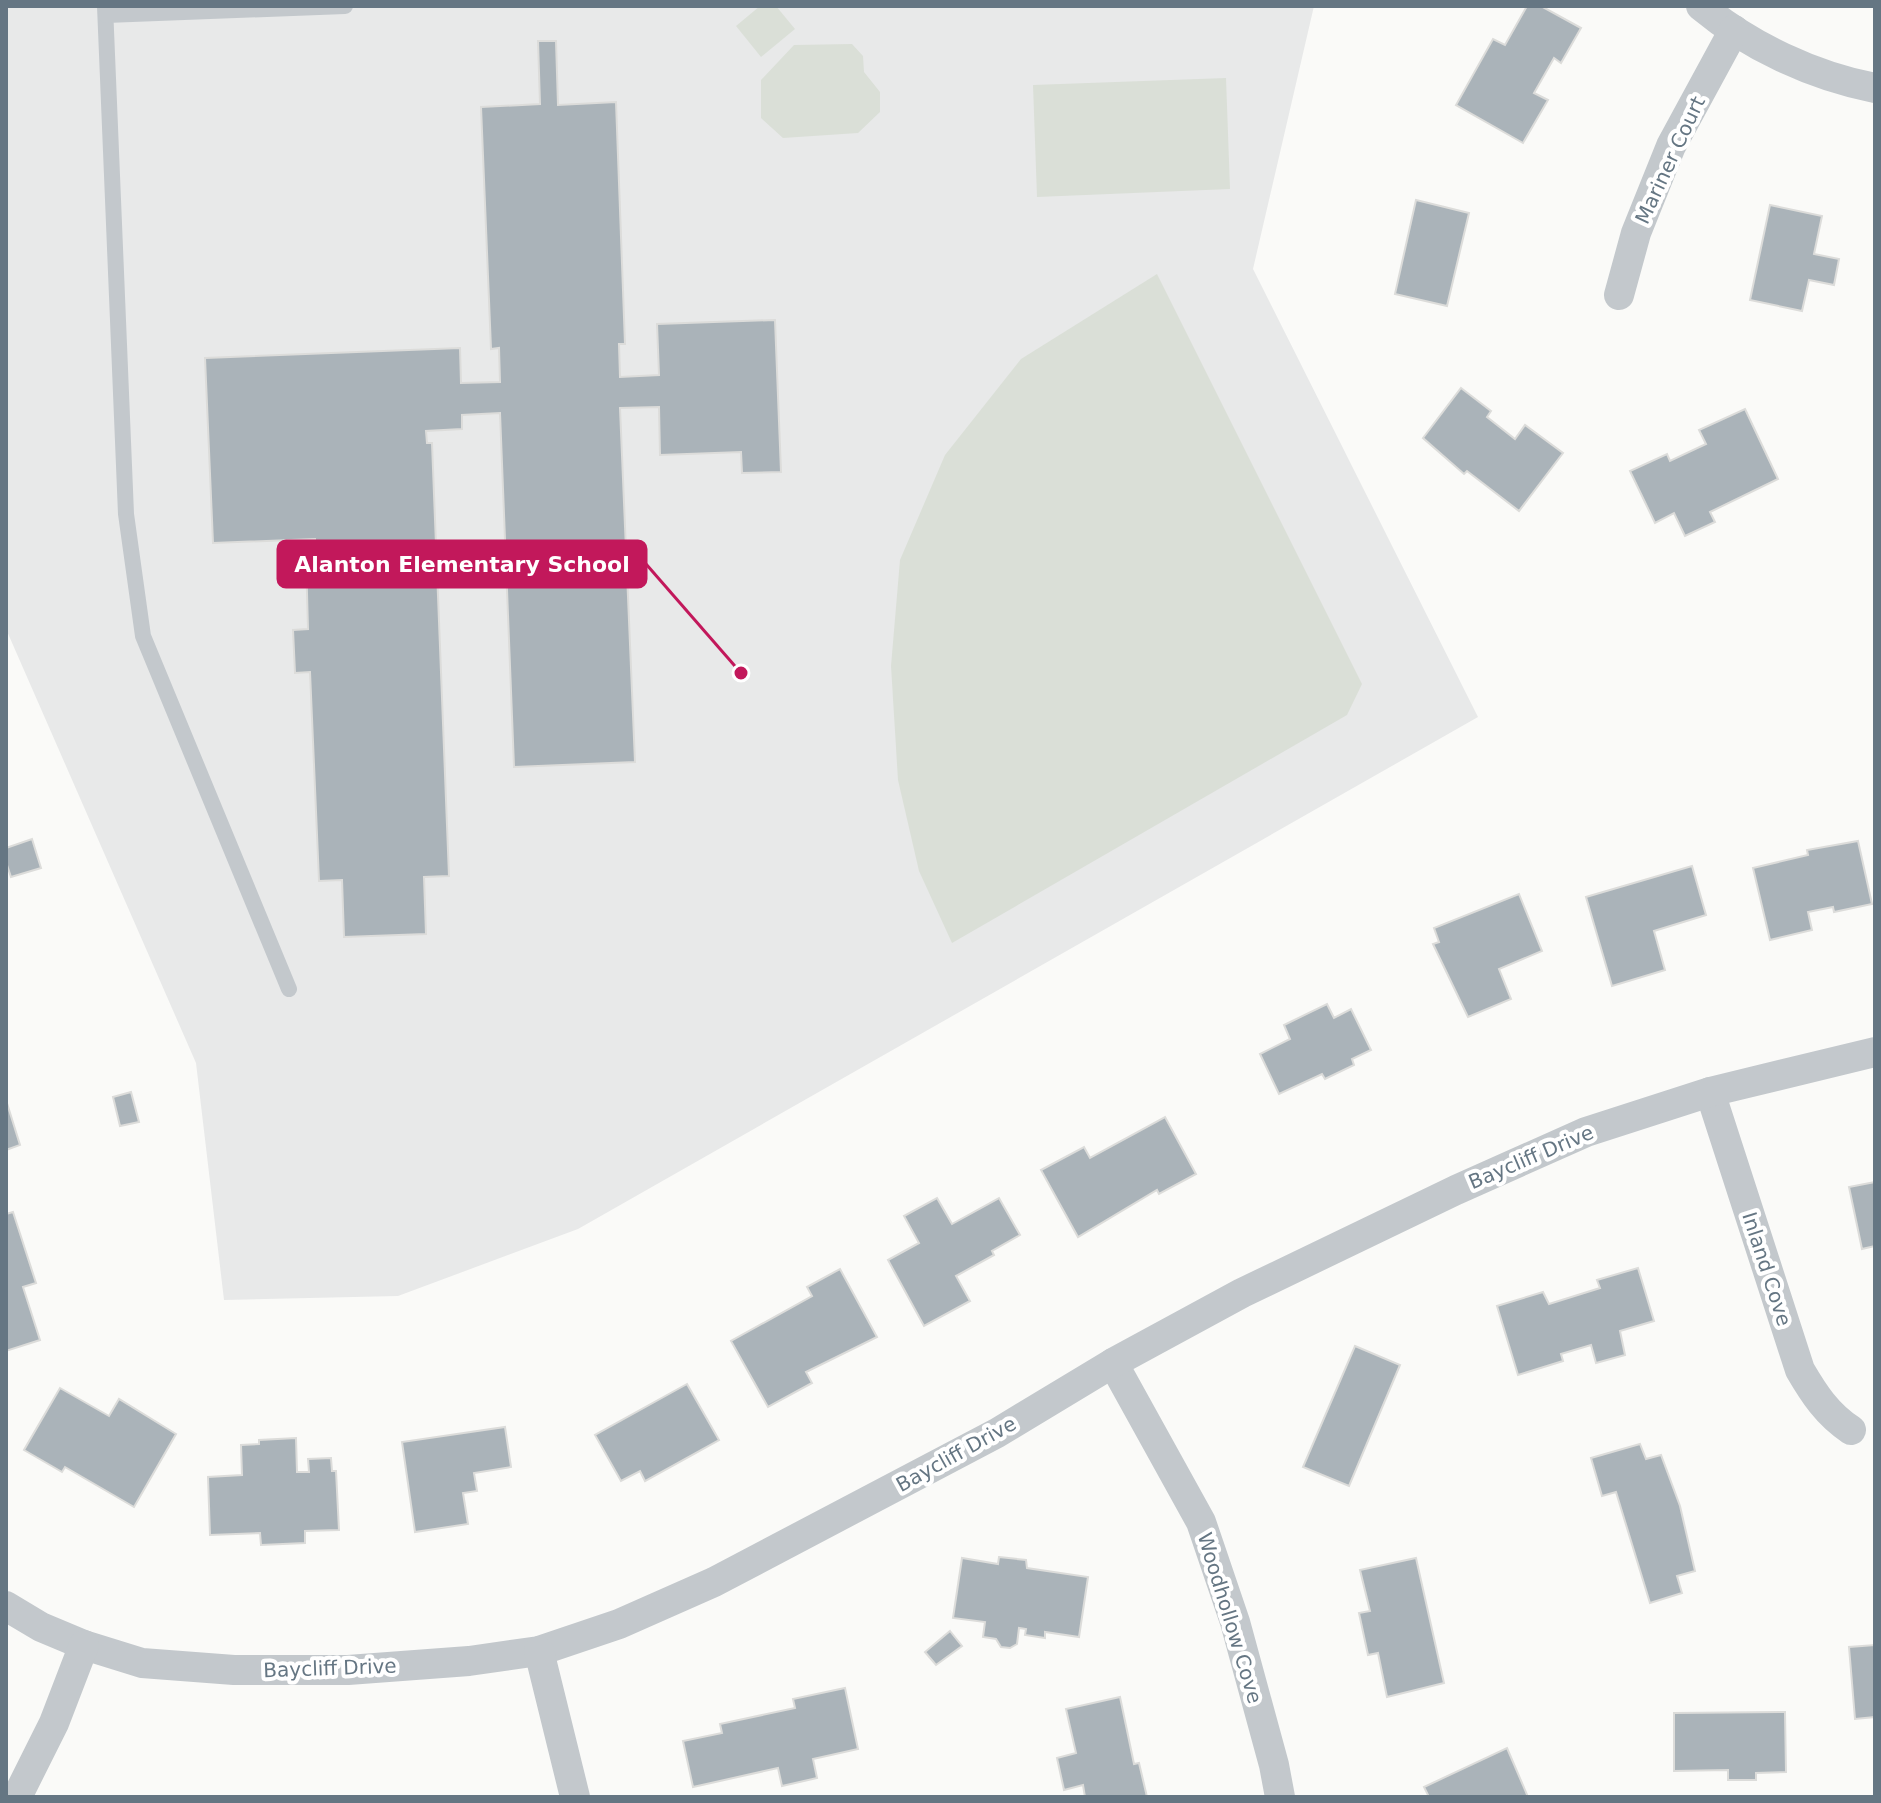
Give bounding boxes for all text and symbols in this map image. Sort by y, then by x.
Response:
street label: Mariner Court [1630,92,1710,228]
callout: Alanton Elementary School [278,541,646,587]
text: Alanton Elementary School [294,552,630,577]
street label: Baycliff Drive [1465,1120,1597,1194]
street label: Inland Cove [1737,1209,1797,1329]
street label: Baycliff Drive [892,1411,1020,1497]
street label: Woodhollow Cove [1193,1530,1267,1706]
street label: Baycliff Drive [263,1654,397,1682]

